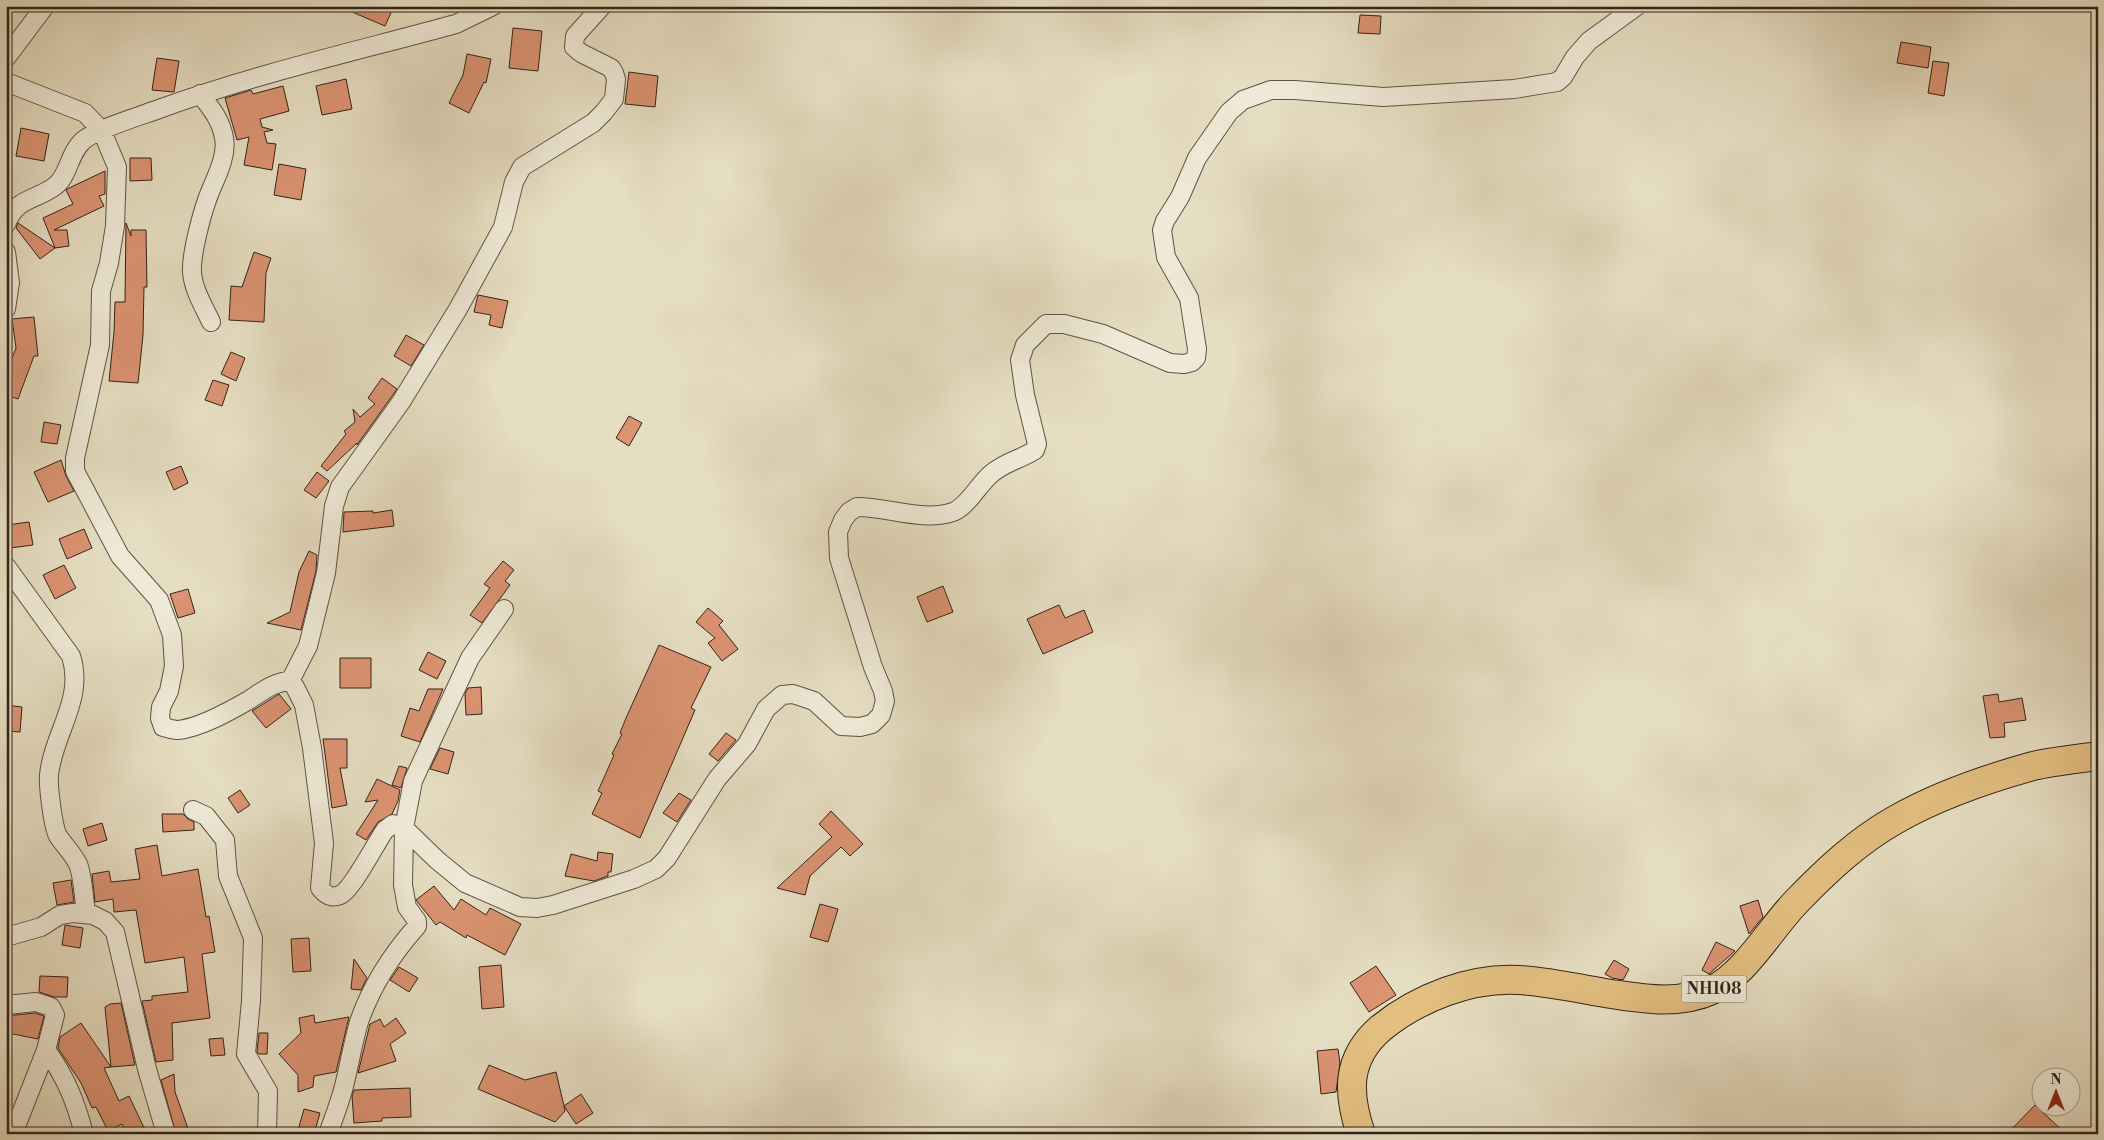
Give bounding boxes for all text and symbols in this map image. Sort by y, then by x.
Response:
road number: NH108 [1682,976,1746,1002]
north arrow [2032,1068,2082,1118]
text: N [2050,1071,2062,1089]

